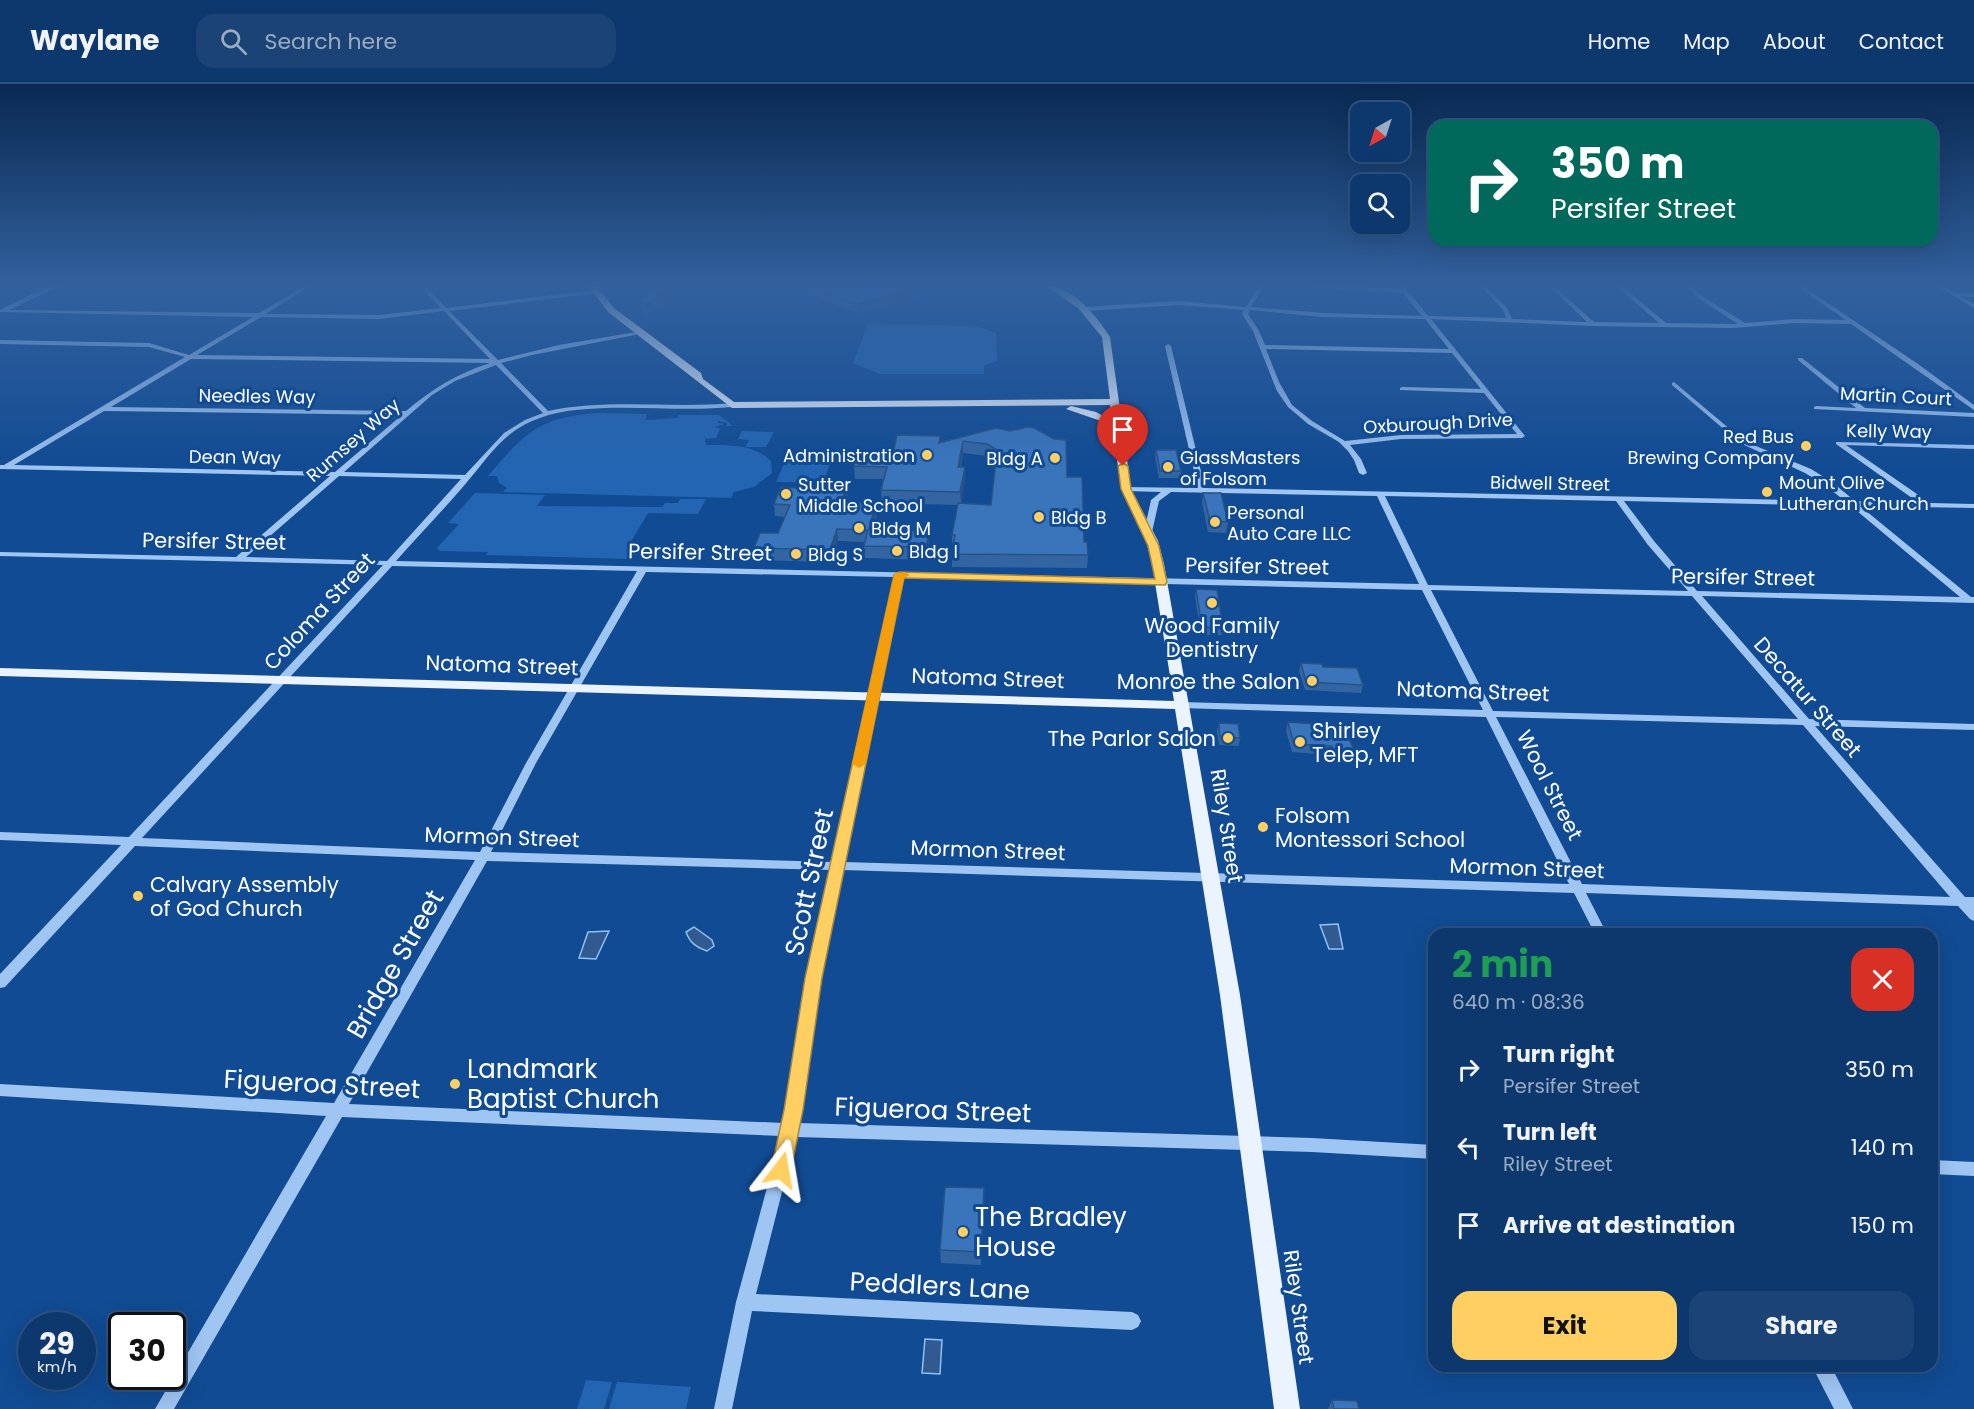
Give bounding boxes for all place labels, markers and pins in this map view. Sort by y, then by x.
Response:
pin [1097,404,1148,466]
place label: Red Bus Brewing Company [1627,424,1794,470]
marker: Red Bus Brewing Company [1799,439,1813,453]
place label: Administration [783,443,915,468]
place label: GlassMasters of Folsom [1180,445,1300,491]
place label: Bldg A [986,446,1043,471]
marker: Administration [920,448,934,462]
marker: Bldg A [1048,451,1062,465]
marker: GlassMasters of Folsom [1161,460,1175,474]
place label: Mount Olive Lutheran Church [1779,470,1929,516]
place label: Sutter Middle School [798,472,923,518]
marker: Mount Olive Lutheran Church [1760,485,1774,499]
marker: Sutter Middle School [779,487,793,501]
place label: Personal Auto Care LLC [1227,500,1352,546]
place label: Bldg B [1051,505,1107,530]
marker: Bldg B [1032,510,1046,524]
marker: Personal Auto Care LLC [1208,515,1222,529]
place label: Bldg M [871,516,931,541]
marker: Bldg M [852,521,866,535]
place label: Bldg I [909,539,958,564]
place label: Bldg S [808,542,863,567]
marker: Bldg I [890,544,904,558]
marker: Bldg S [789,547,803,561]
marker: Wood Family Dentistry [1205,596,1219,610]
place label: Wood Family Dentistry [1144,611,1280,664]
place label: Monroe the Salon [1117,667,1300,696]
marker: Monroe the Salon [1305,674,1319,688]
place label: Shirley Telep, MFT [1312,716,1419,769]
place label: The Parlor Salon [1048,724,1216,753]
marker: The Parlor Salon [1221,731,1235,745]
marker: Shirley Telep, MFT [1293,735,1307,749]
place label: Folsom Montessori School [1275,801,1465,854]
marker: Folsom Montessori School [1256,820,1270,834]
place label: Calvary Assembly of God Church [150,870,339,923]
marker: Calvary Assembly of God Church [131,889,145,903]
place label: Landmark Baptist Church [467,1051,659,1117]
marker: Landmark Baptist Church [448,1077,462,1091]
place label: The Bradley House [975,1199,1127,1265]
marker: The Bradley House [956,1225,970,1239]

